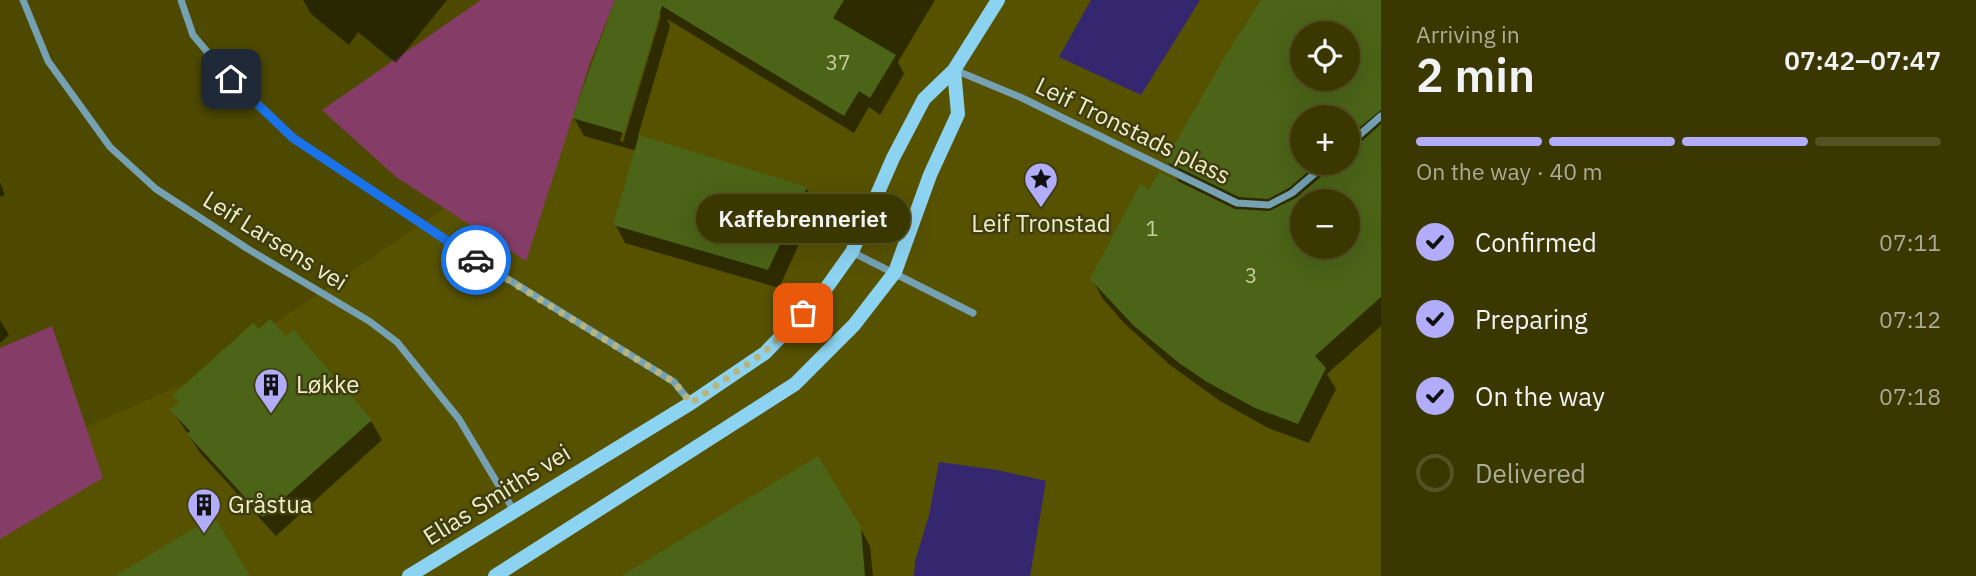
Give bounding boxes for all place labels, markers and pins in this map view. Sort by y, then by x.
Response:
pin [201,49,261,109]
place icon: Leif Tronstad [1022,160,1060,209]
callout: Kaffebrenneriet [696,194,910,243]
place label: Leif Tronstad [971,207,1111,239]
pin [773,283,833,343]
building icon: Løkke [252,366,290,415]
place label: Løkke [296,368,359,400]
building icon: Gråstua [185,486,223,535]
place label: Gråstua [228,488,313,520]

